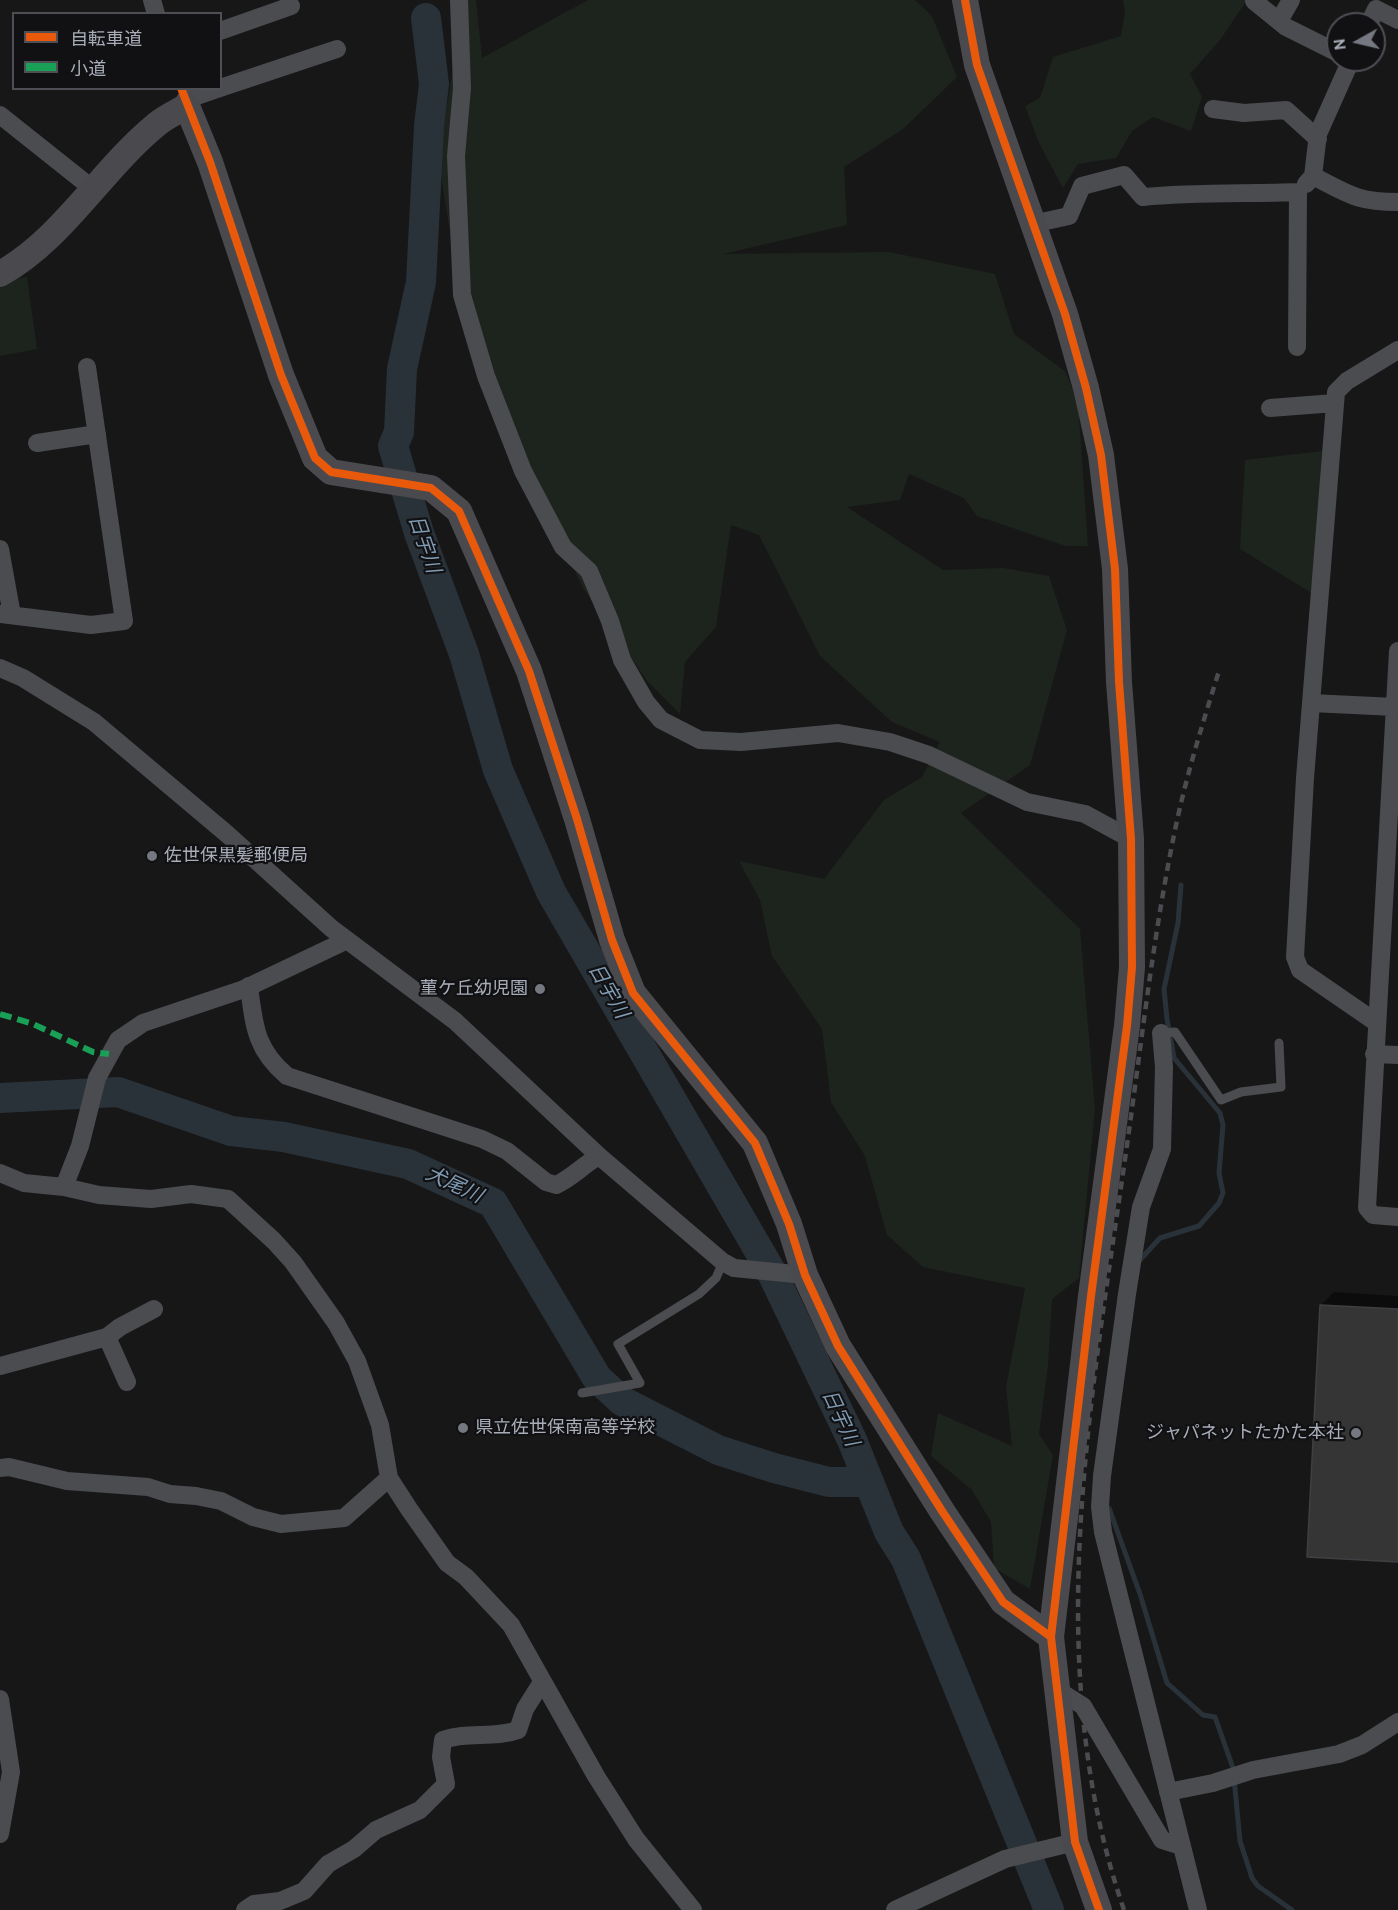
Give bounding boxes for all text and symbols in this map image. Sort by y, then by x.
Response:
legend [12,12,222,90]
north arrow [1326,12,1386,72]
text: 自転車道 [70,28,142,50]
text: N [1329,37,1350,51]
text: 小道 [70,58,106,80]
water label: 日宇川 [403,512,445,576]
place label: 佐世保黒髪郵便局 [164,845,308,867]
marker: 佐世保黒髪郵便局 [145,849,159,863]
water label: 日宇川 [583,959,633,1023]
place label: 菫ケ丘幼児園 [420,978,528,1000]
marker: 菫ケ丘幼児園 [533,982,547,996]
water label: 犬尾川 [422,1161,486,1209]
water label: 日宇川 [816,1386,864,1450]
place label: 県立佐世保南高等学校 [475,1417,655,1439]
marker: 県立佐世保南高等学校 [456,1421,470,1435]
place label: ジャパネットたかた本社 [1146,1422,1344,1444]
marker: ジャパネットたかた本社 [1349,1426,1363,1440]

